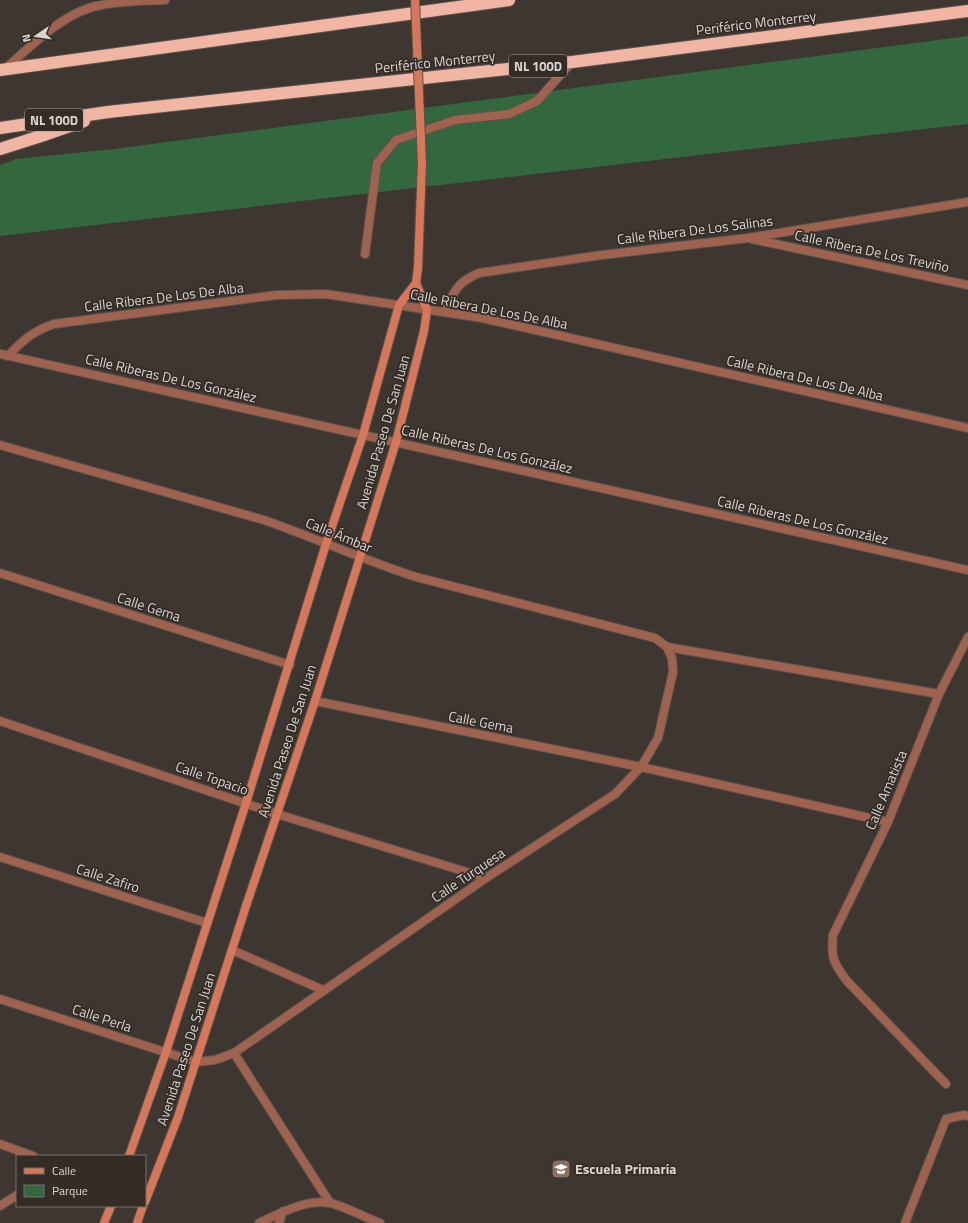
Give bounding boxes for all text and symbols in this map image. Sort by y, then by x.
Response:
street label: Periférico Monterrey [695,5,817,40]
north arrow [16,16,56,56]
text: N [18,33,35,44]
street label: Periférico Monterrey [374,45,496,78]
road number: NL 100D [509,55,567,77]
road number: NL 100D [25,109,83,131]
street label: Calle Ribera De Los Salinas [616,210,774,249]
street label: Calle Ribera De Los Treviño [793,224,951,277]
street label: Calle Ribera De Los De Alba [83,276,245,317]
street label: Calle Ribera De Los De Alba [408,283,570,334]
street label: Calle Riberas De Los González [83,348,259,407]
street label: Calle Ribera De Los De Alba [725,349,886,406]
street label: Avenida Paseo De San Juan [350,352,415,511]
street label: Calle Riberas De Los González [399,419,575,478]
street label: Calle Riberas De Los González [715,490,891,549]
street label: Calle Ámbar [303,512,376,558]
street label: Calle Gema [115,586,184,627]
street label: Avenida Paseo De San Juan [252,662,321,820]
street label: Calle Gema [447,705,515,738]
street label: Calle Amatista [859,747,912,833]
street label: Calle Topacio [173,755,251,800]
street label: Calle Turquesa [427,842,509,907]
street label: Calle Zafiro [74,857,143,898]
street label: Avenida Paseo De San Juan [151,970,220,1128]
street label: Calle Perla [70,998,135,1037]
legend [16,1155,146,1207]
school or university icon: Escuela Primaria [550,1158,572,1180]
place label: Escuela Primaria [575,1158,676,1179]
text: Calle [52,1161,76,1180]
text: Parque [52,1181,88,1200]

